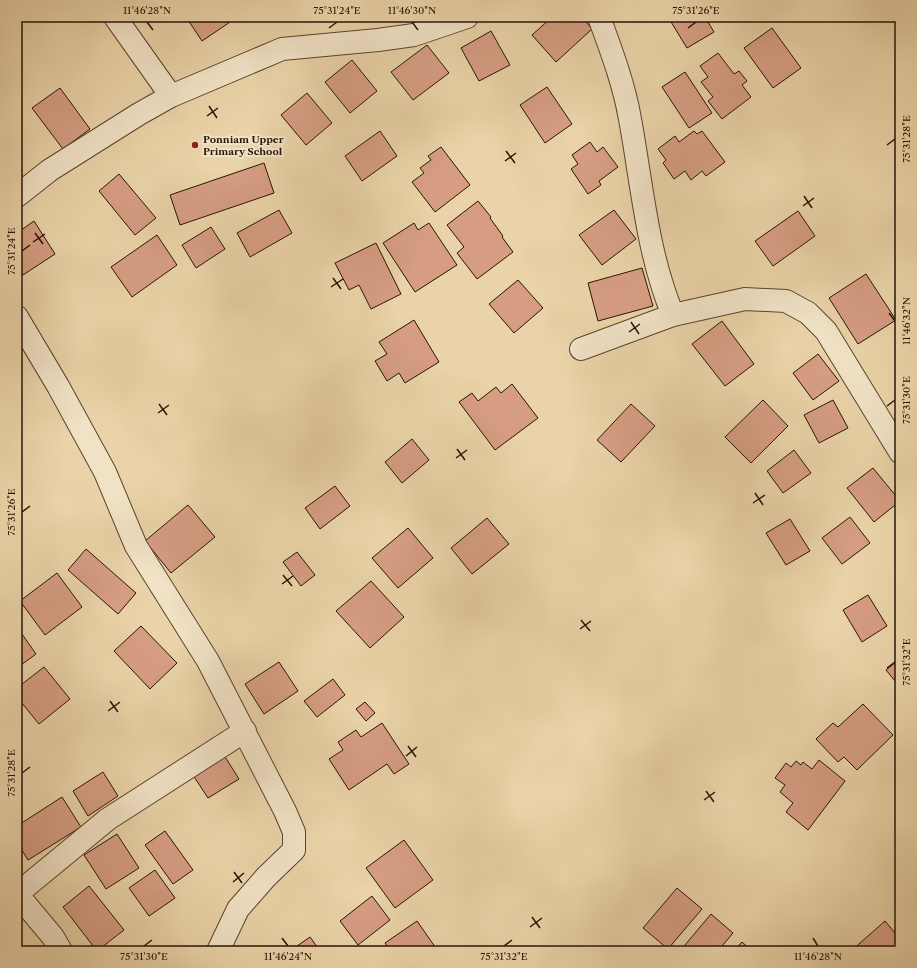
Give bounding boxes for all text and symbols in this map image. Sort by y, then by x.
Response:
text: 11°46'28"N [123,4,171,17]
text: 75°31'24"E [313,4,361,17]
text: 11°46'30"N [388,4,436,17]
text: 75°31'26"E [672,4,720,17]
text: 75°31'28"E [900,115,913,163]
place label: Ponniam Upper Primary School [203,133,284,158]
marker: Ponniam Upper Primary School [190,140,200,150]
text: 75°31'24"E [5,227,18,275]
text: 11°46'32"N [900,297,913,345]
text: 75°31'30"E [900,376,913,424]
text: 75°31'26"E [5,488,18,536]
text: 75°31'32"E [900,638,913,686]
text: 75°31'28"E [5,749,18,797]
text: 75°31'30"E [120,950,168,963]
text: 11°46'24"N [264,950,312,963]
text: 75°31'32"E [480,950,528,963]
text: 11°46'28"N [794,950,842,963]

